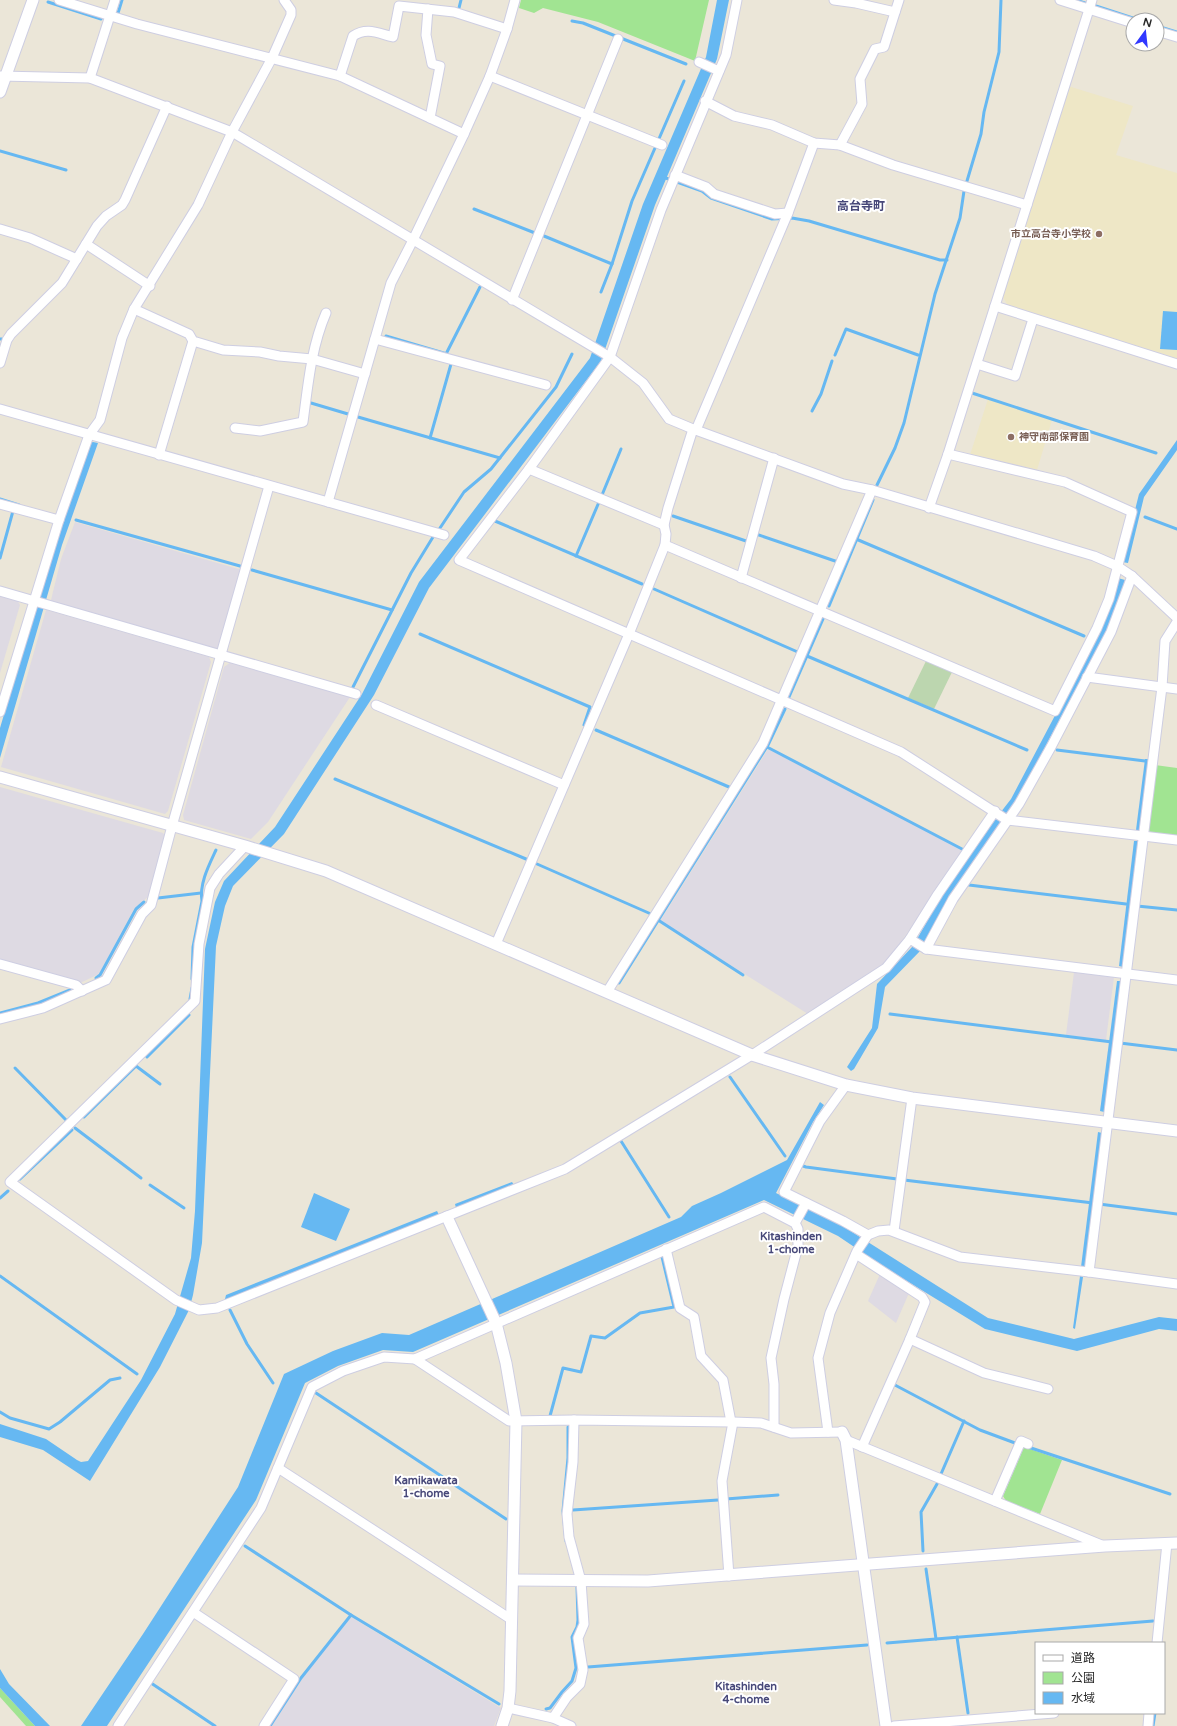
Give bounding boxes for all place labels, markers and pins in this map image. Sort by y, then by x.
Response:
place label: 市立高台寺小学校 [1011,228,1091,240]
marker: 市立高台寺小学校 [1094,229,1104,239]
place label: 神守南部保育園 [1019,431,1089,443]
marker: 神守南部保育園 [1006,432,1016,442]

